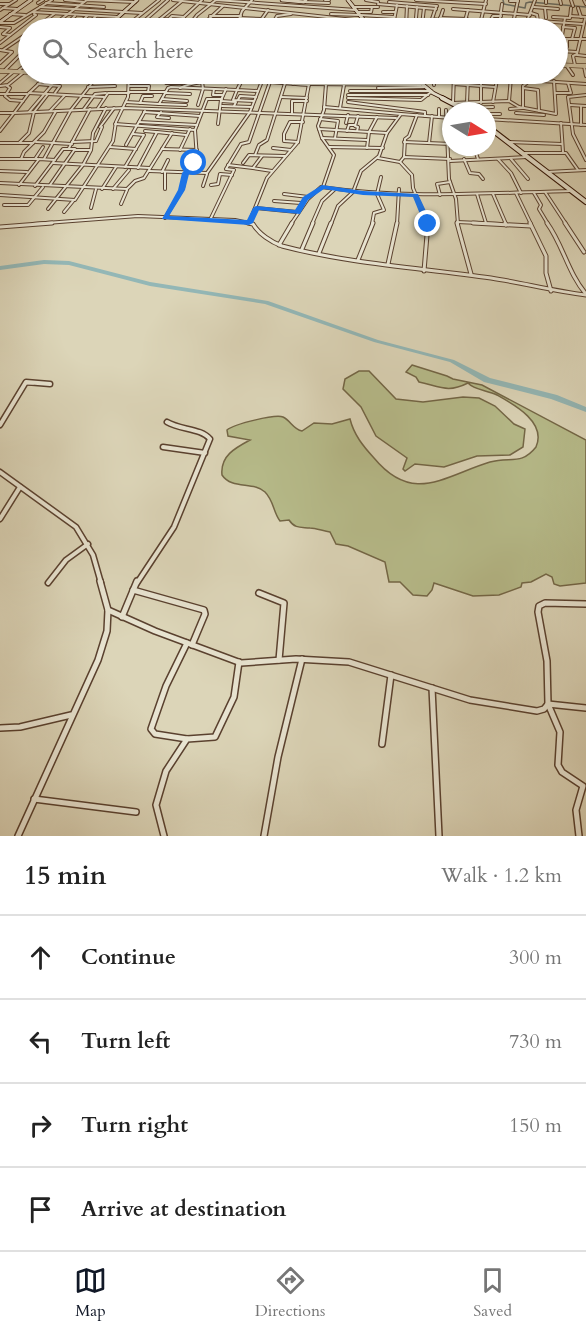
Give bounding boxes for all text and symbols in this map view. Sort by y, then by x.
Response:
search box [18,18,568,84]
icon: search [39,35,72,68]
text: Search here [87,36,194,66]
north arrow [442,102,496,156]
route start [180,149,206,175]
route end [414,210,440,236]
text: 15 min [24,858,107,893]
text: Walk · 1.2 km [441,862,562,889]
icon: ahead [24,941,57,974]
text: Continue [81,942,176,972]
text: 300 m [509,944,562,971]
icon: left [24,1025,57,1058]
text: Turn left [81,1026,170,1056]
text: 730 m [509,1028,562,1055]
icon: right [24,1109,57,1142]
text: Turn right [81,1110,188,1140]
text: 150 m [509,1112,562,1139]
icon: arrive [24,1193,57,1226]
text: Arrive at destination [81,1194,286,1224]
tab: Map [74,1264,107,1322]
tab: Directions [255,1264,325,1322]
tab: Saved [473,1264,512,1322]

